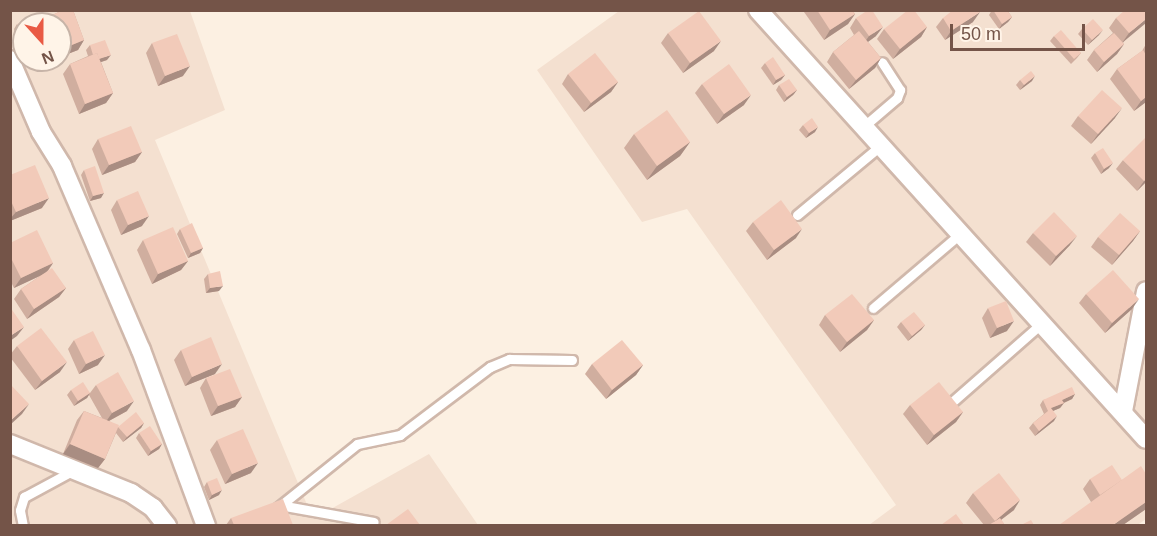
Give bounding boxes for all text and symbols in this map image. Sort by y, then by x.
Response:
north arrow [12,12,72,72]
scale bar [953,12,1088,50]
text: 50 m [961,24,1001,44]
text: N [39,47,56,67]

